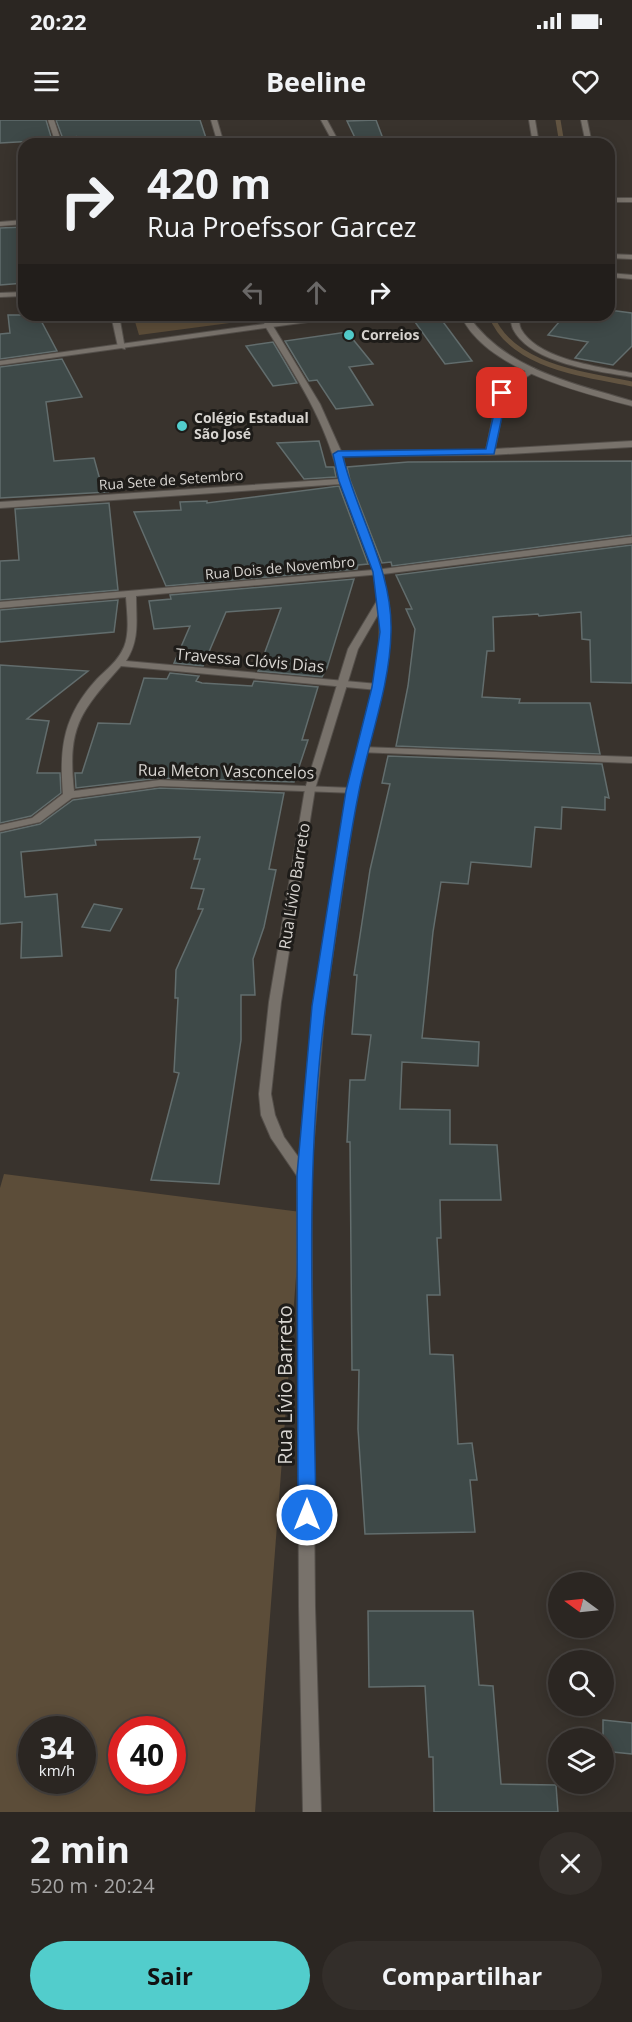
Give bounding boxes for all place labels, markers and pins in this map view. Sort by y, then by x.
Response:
place label: Correios [361,325,420,344]
marker: Correios [342,328,356,342]
pin [476,367,527,418]
place label: Colégio Estadual São José [194,408,309,443]
marker: Colégio Estadual São José [175,419,189,433]

